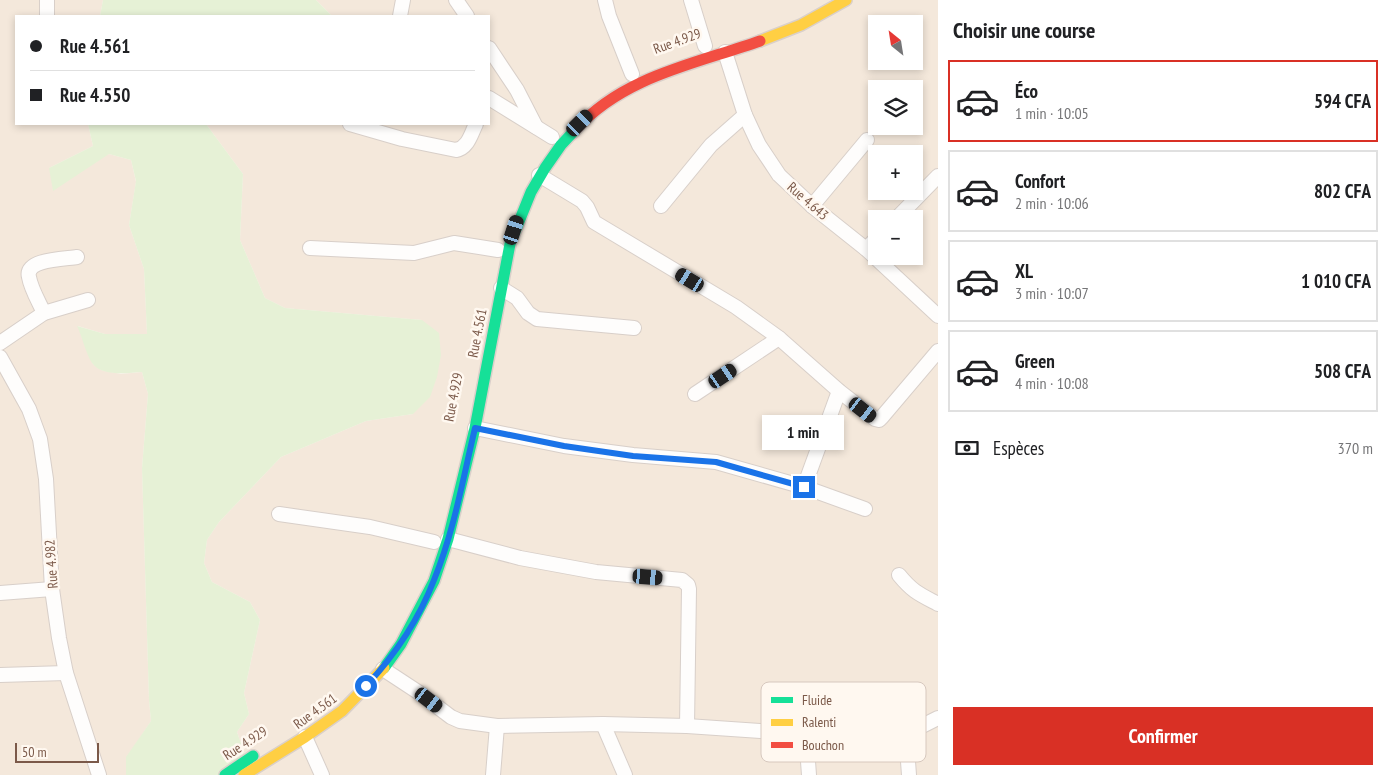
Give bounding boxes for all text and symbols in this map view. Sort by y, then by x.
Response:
north arrow [868,15,922,70]
map controls [868,15,923,265]
text: Choisir une course [953,16,1095,44]
street label: Rue 4.929 [651,24,703,58]
text: Rue 4.561 [60,34,130,58]
icon: car [955,79,1000,124]
text: Éco [1015,79,1038,103]
button: layers [868,80,923,135]
text: Rue 4.550 [60,83,130,107]
text: 594 CFA [1314,89,1371,113]
text: 1 min · 10:05 [1015,103,1089,123]
car [564,107,595,139]
button: + [868,145,923,200]
icon: car [955,169,1000,214]
text: Confort [1015,169,1065,193]
street label: Rue 4.643 [784,178,832,224]
text: 802 CFA [1314,179,1371,203]
text: 2 min · 10:06 [1015,193,1089,213]
button: − [868,210,923,265]
car [502,213,525,247]
icon: car [955,259,1000,304]
text: XL [1015,259,1033,283]
car [673,266,706,294]
text: 1 010 CFA [1301,269,1371,293]
text: 3 min · 10:07 [1015,283,1089,303]
street label: Rue 4.561 [463,307,491,359]
icon: car [955,349,1000,394]
text: Green [1015,349,1055,373]
text: 508 CFA [1314,359,1371,383]
car [706,361,739,391]
street label: Rue 4.929 [439,371,467,423]
text: 4 min · 10:08 [1015,373,1089,393]
car [846,395,879,425]
callout: 1 min [763,414,845,450]
text: 1 min [787,422,819,442]
icon: cash [953,434,981,462]
text: Espèces [993,436,1044,460]
text: 370 m [1338,438,1373,458]
route end [793,476,815,498]
street label: Rue 4.982 [40,539,62,589]
car [632,568,663,586]
route start [355,675,377,697]
legend [761,682,926,762]
car [412,685,445,715]
street label: Rue 4.561 [290,689,340,733]
text: Fluide [802,691,832,709]
button: Confirmer [953,707,1373,765]
text: Ralenti [802,713,836,731]
street label: Rue 4.929 [219,722,271,764]
text: Bouchon [802,736,844,754]
scale bar [15,740,99,763]
text: 50 m [22,743,47,761]

